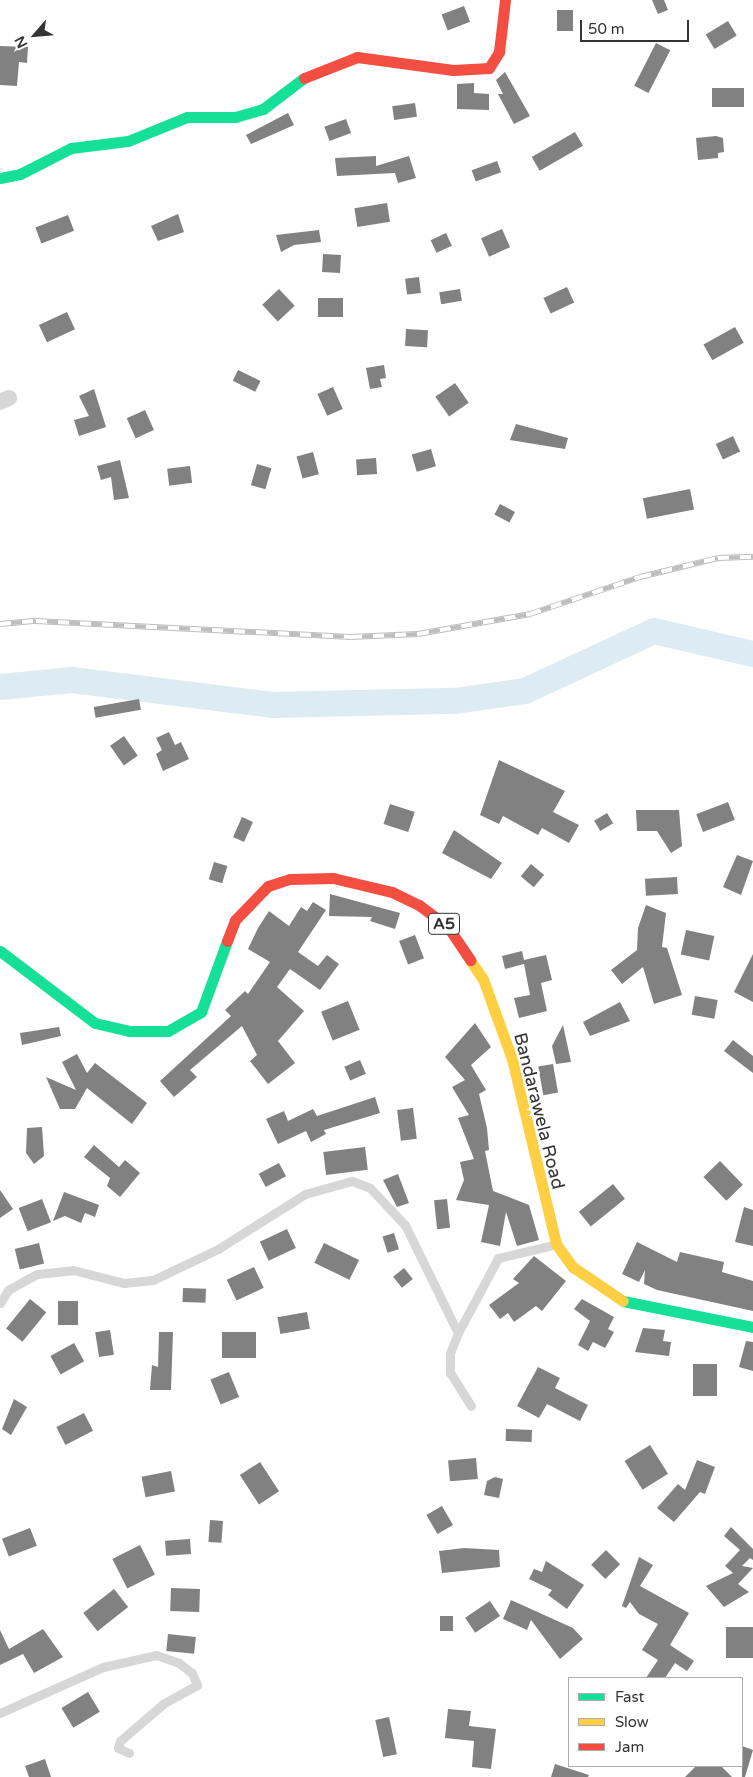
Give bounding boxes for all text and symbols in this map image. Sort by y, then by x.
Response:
north arrow [10,10,60,60]
scale bar [583,10,692,42]
text: 50 m [588,20,625,38]
text: N [11,33,31,51]
road number: A5 [428,911,460,938]
street label: Bandarawela Road [509,1030,569,1192]
legend [568,1677,743,1767]
text: Fast [615,1688,644,1706]
text: Slow [615,1713,649,1731]
text: Jam [615,1738,644,1756]

